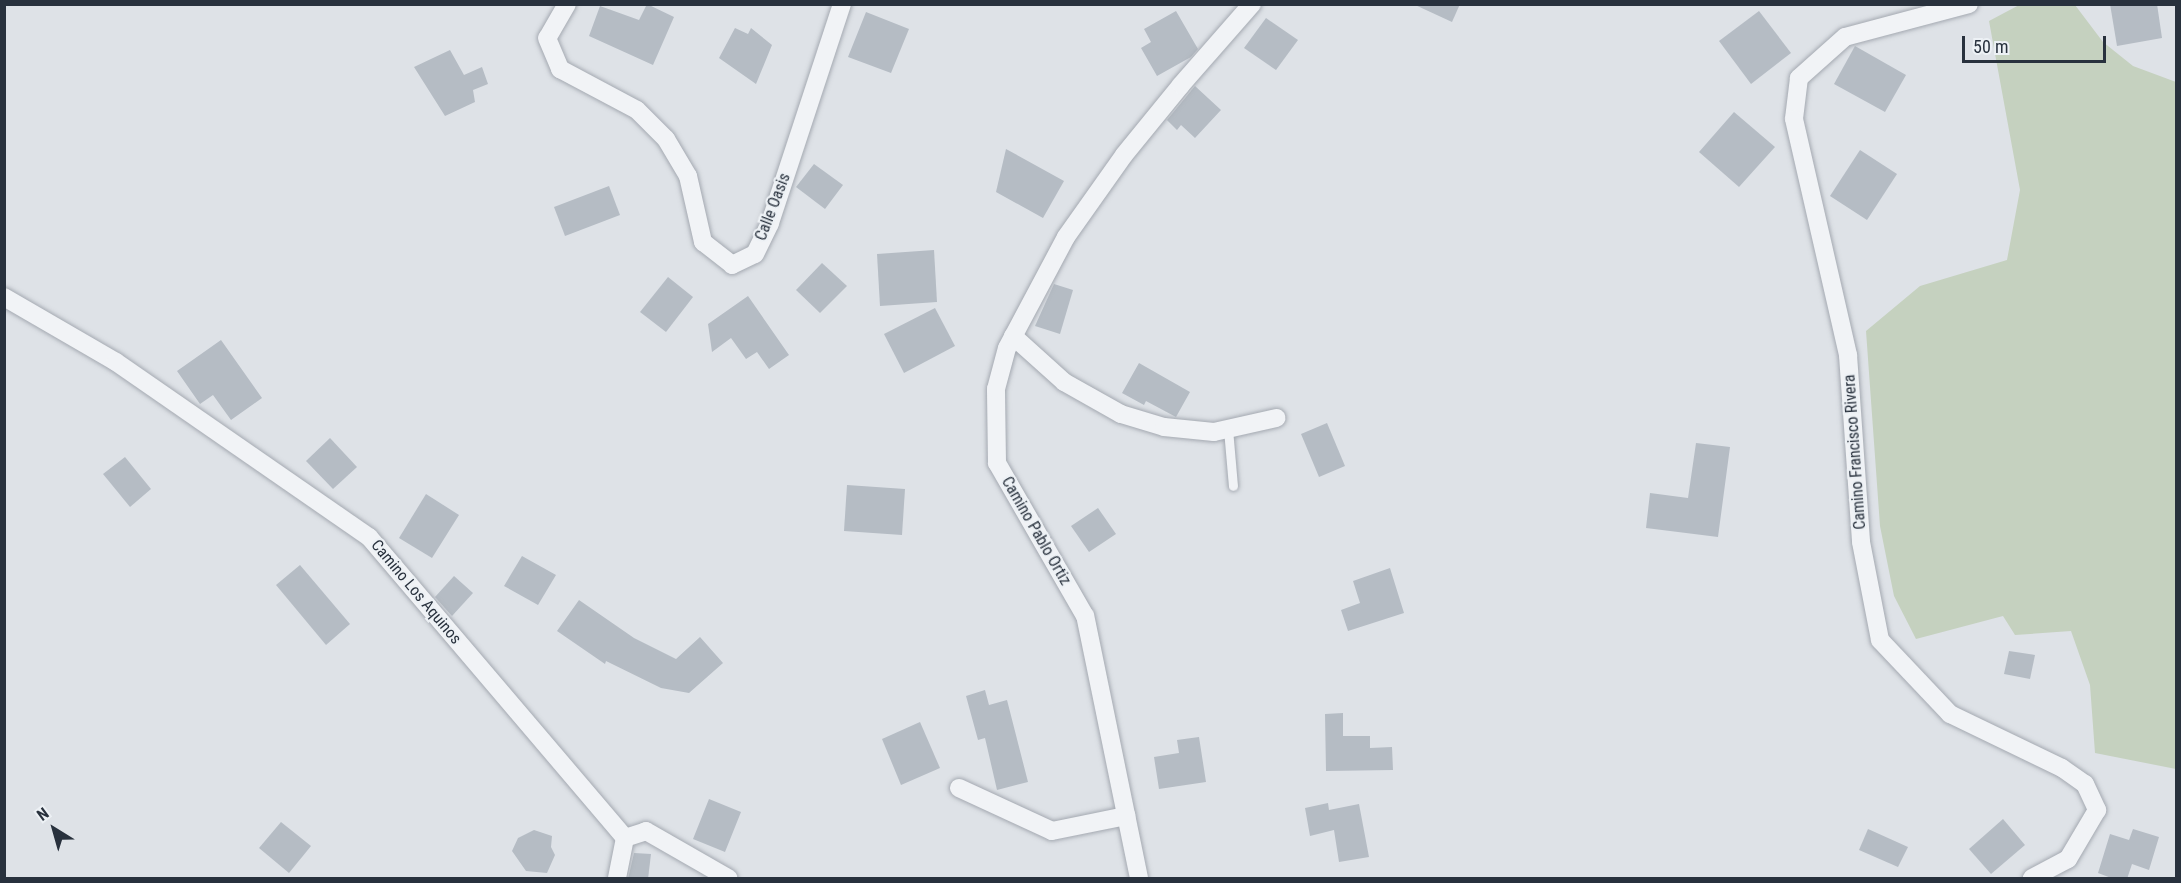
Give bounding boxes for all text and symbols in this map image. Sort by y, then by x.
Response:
scale bar [1965,24,2109,62]
text: 50 m [1973,36,2008,57]
street label: Calle Oasis [751,171,795,243]
street label: Camino Francisco Rivera [1840,374,1870,530]
street label: Camino Pablo Ortiz [997,473,1075,589]
street label: Camino Los Aquinos [367,536,465,648]
north arrow [24,799,84,859]
text: N [33,804,52,825]

